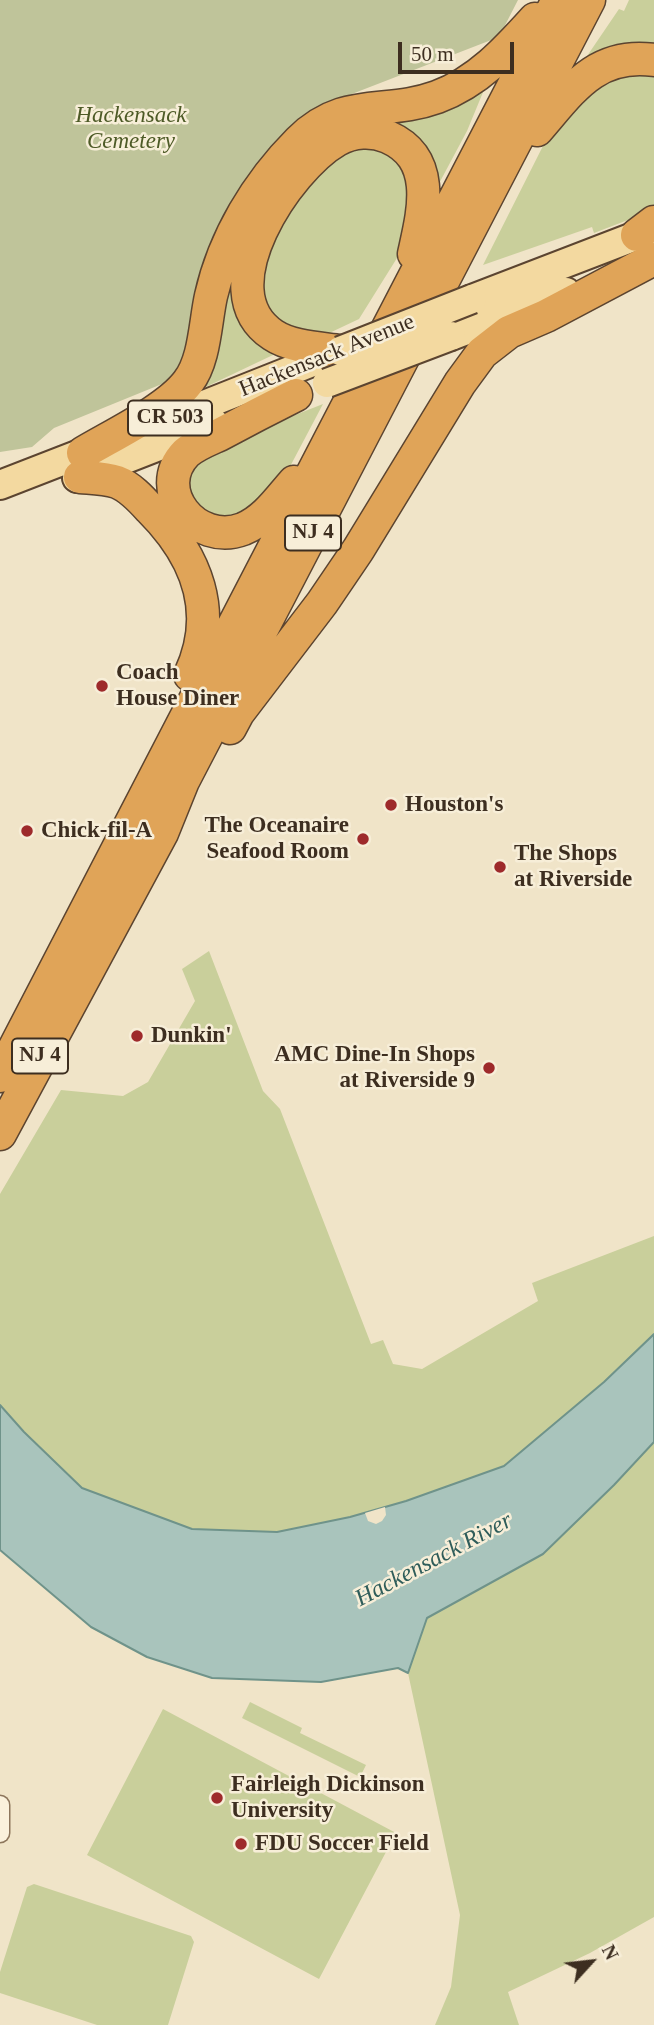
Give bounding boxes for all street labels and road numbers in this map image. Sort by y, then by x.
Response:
street label: Hackensack Avenue [235,308,419,404]
road number: CR 503 [128,400,212,436]
road number: NJ 4 [285,516,341,550]
road number: NJ 4 [12,1038,68,1074]

